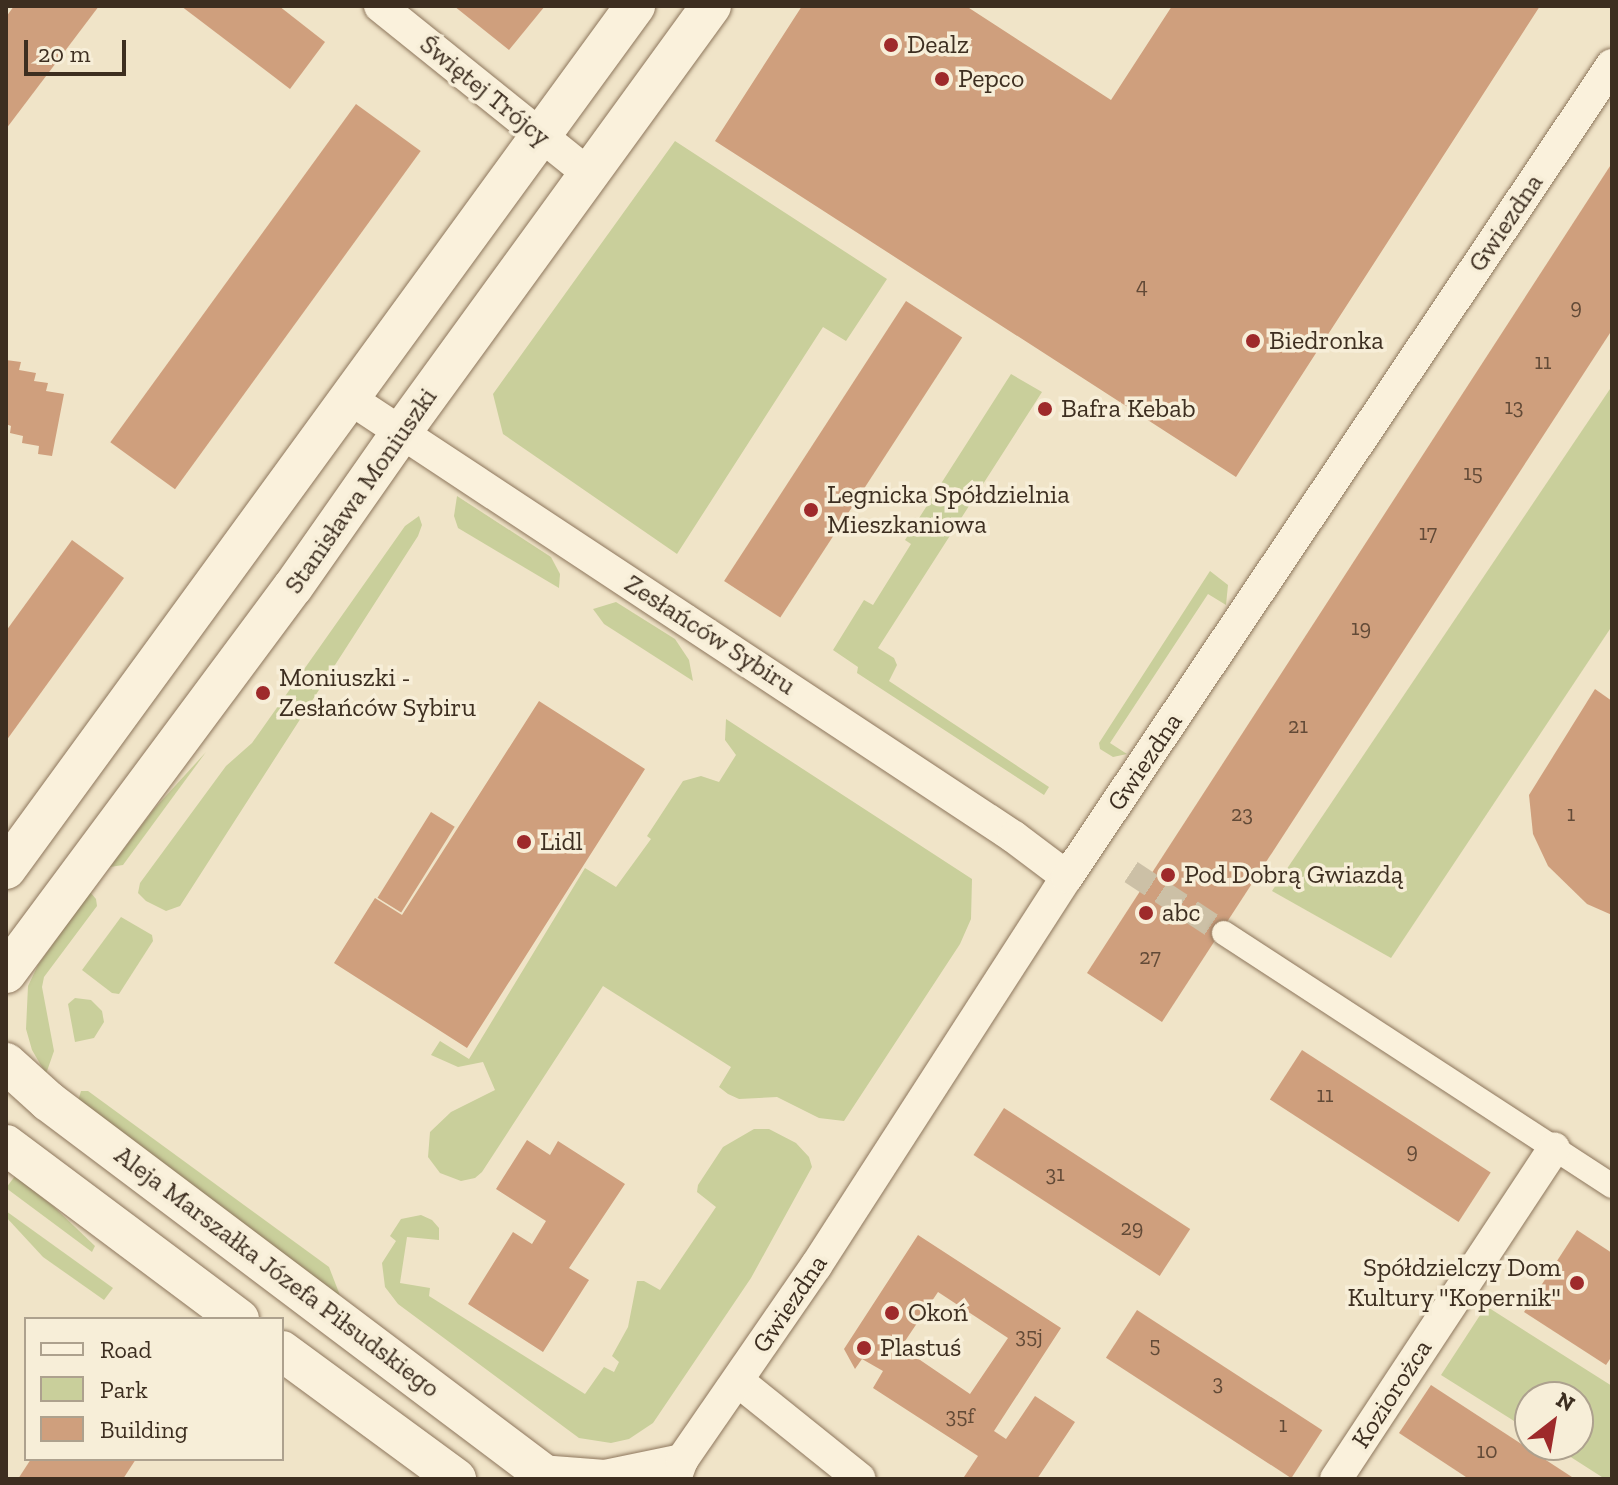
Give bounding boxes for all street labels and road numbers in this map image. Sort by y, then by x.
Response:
street label: Świętej Trójcy [413,29,557,153]
street label: Gwiezdna [1462,168,1550,278]
street label: Stanisława Moniuszki [278,382,444,600]
street label: Zesłańców Sybiru [619,568,801,702]
street label: Gwiezdna [1101,707,1189,817]
street label: Aleja Marszałka Józefa Piłsudskiego [108,1139,446,1405]
street label: Gwiezdna [746,1249,834,1359]
street label: Koziorożca [1345,1334,1439,1454]

